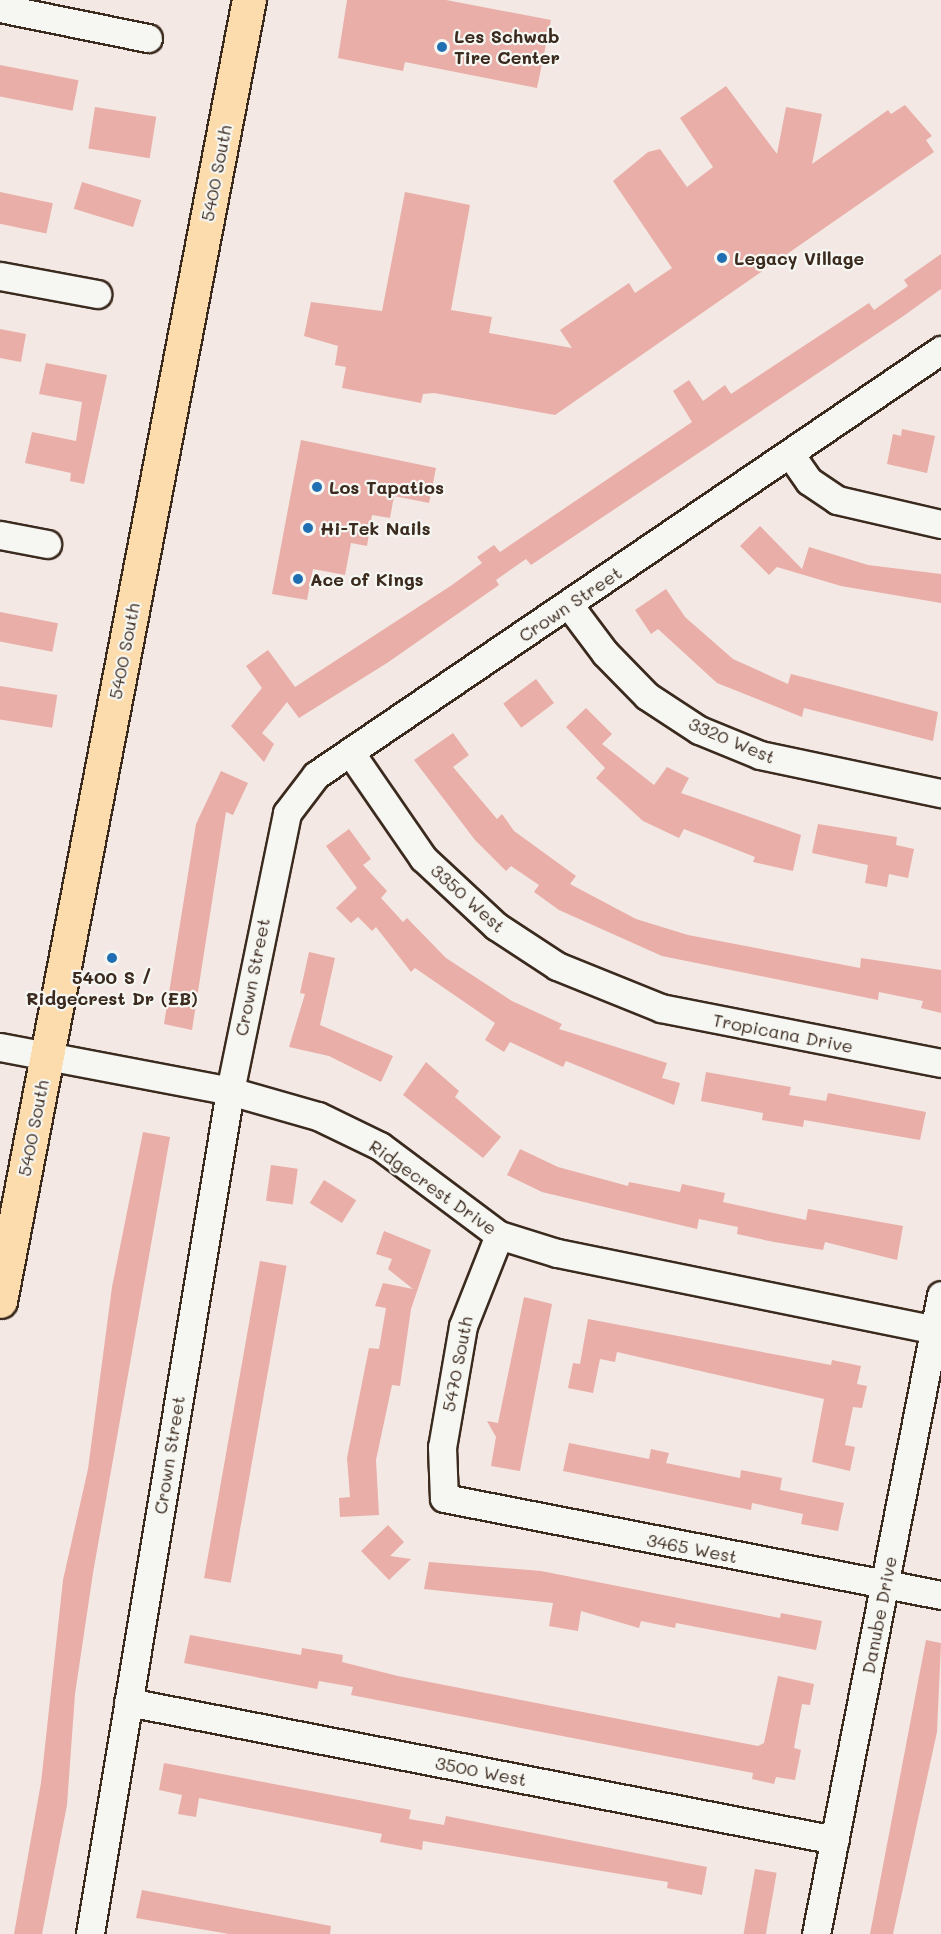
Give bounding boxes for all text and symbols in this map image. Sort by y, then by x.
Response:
place label: Les Schwab Tire Center [454,26,560,68]
marker: Les Schwab Tire Center [435,40,449,54]
street label: 5400 South [196,123,236,223]
place label: Legacy Village [734,247,864,269]
marker: Legacy Village [715,251,729,265]
place label: Los Tapatios [329,476,444,498]
marker: Los Tapatios [310,480,324,494]
place label: Hi-Tek Nails [320,517,430,539]
marker: Hi-Tek Nails [301,521,315,535]
street label: Crown Street [514,562,626,646]
place label: Ace of Kings [310,568,424,590]
marker: Ace of Kings [291,572,305,586]
street label: 5400 South [104,601,144,701]
street label: 3320 West [686,712,778,768]
street label: 3350 West [427,859,509,937]
street label: Crown Street [230,916,274,1038]
marker: 5400 S / Ridgecrest Dr (EB) [105,951,119,965]
place label: 5400 S / Ridgecrest Dr (EB) [26,967,198,1010]
street label: Tropicana Drive [711,1009,855,1057]
street label: 5400 South [13,1078,53,1178]
street label: Ridgecrest Drive [365,1135,501,1239]
street label: 5470 South [437,1314,477,1414]
street label: Crown Street [149,1394,189,1516]
street label: 3465 West [645,1529,739,1567]
street label: Danube Drive [857,1554,901,1676]
street label: 3500 West [433,1752,529,1790]

